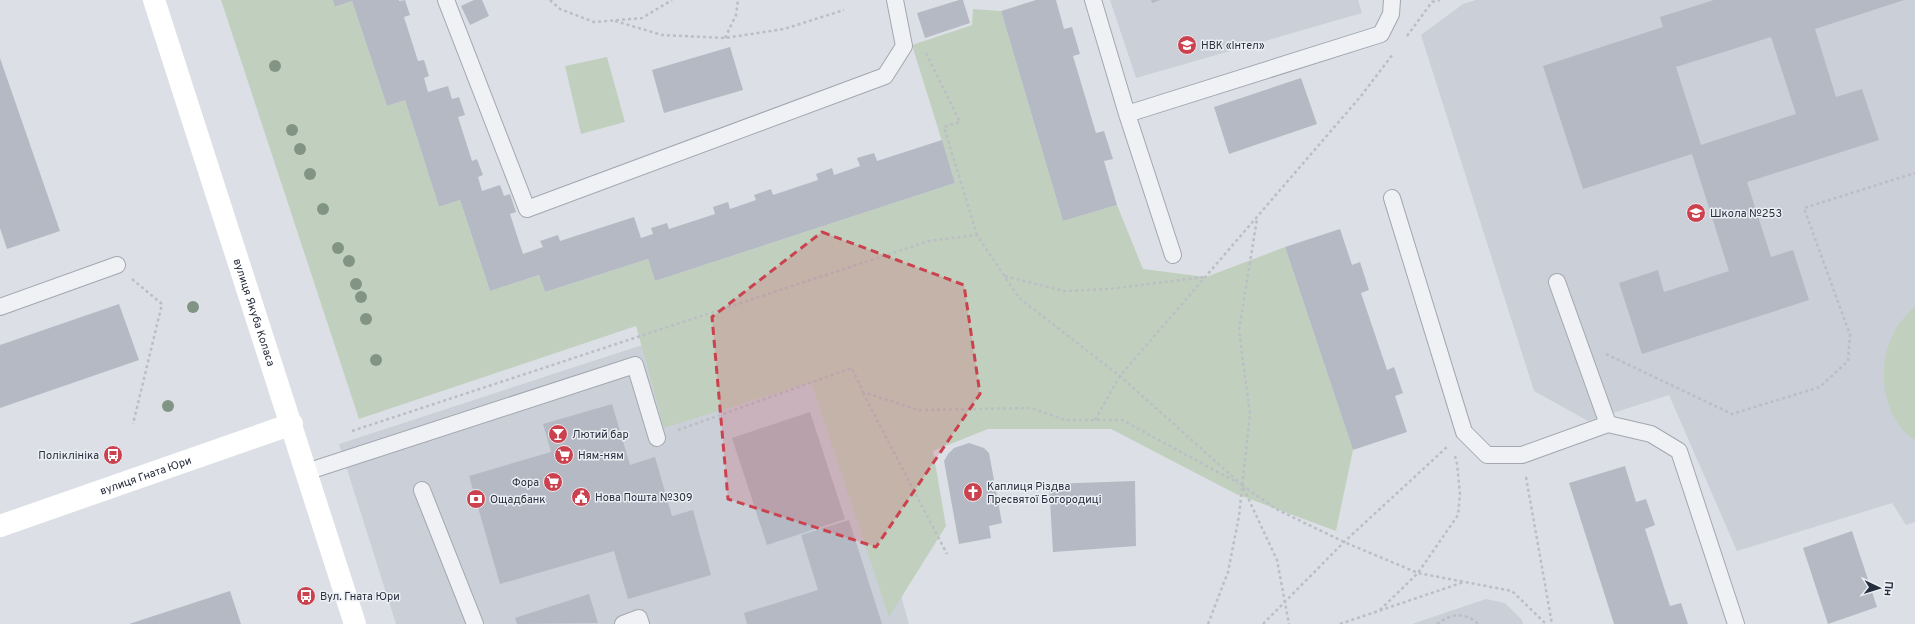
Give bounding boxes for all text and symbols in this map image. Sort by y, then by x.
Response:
school or university icon: НВК «Інтел» [1176,34,1198,56]
place label: НВК «Інтел» [1201,39,1265,53]
school or university icon: Школа №253 [1685,202,1707,224]
place label: Школа №253 [1710,207,1782,221]
street label: вулиця Якуба Коласа [230,257,278,368]
bar icon: Лютий бар [547,423,569,445]
place label: Лютий бар [572,428,629,442]
bus stop icon: Поліклініка [102,444,124,466]
supermarket icon: Ням-ням [553,444,575,466]
place label: Поліклініка [38,449,99,463]
place label: Ням-ням [578,449,624,463]
street label: вулиця Гната Юри [98,454,193,499]
supermarket icon: Фора [542,471,564,493]
place label: Фора [512,476,539,490]
place label: Каплиця Різдва Пресвятої Богородиці [987,480,1101,507]
church icon: Каплиця Різдва Пресвятої Богородиці [962,481,984,503]
public building icon: Нова Пошта №309 [570,486,592,508]
bank icon: Ощадбанк [465,488,487,510]
place label: Нова Пошта №309 [595,491,693,505]
place label: Ощадбанк [490,493,546,507]
north arrow [1859,568,1899,608]
text: Пн [1880,581,1895,597]
bus stop icon: Вул. Гната Юри [295,585,317,607]
place label: Вул. Гната Юри [320,590,400,604]

